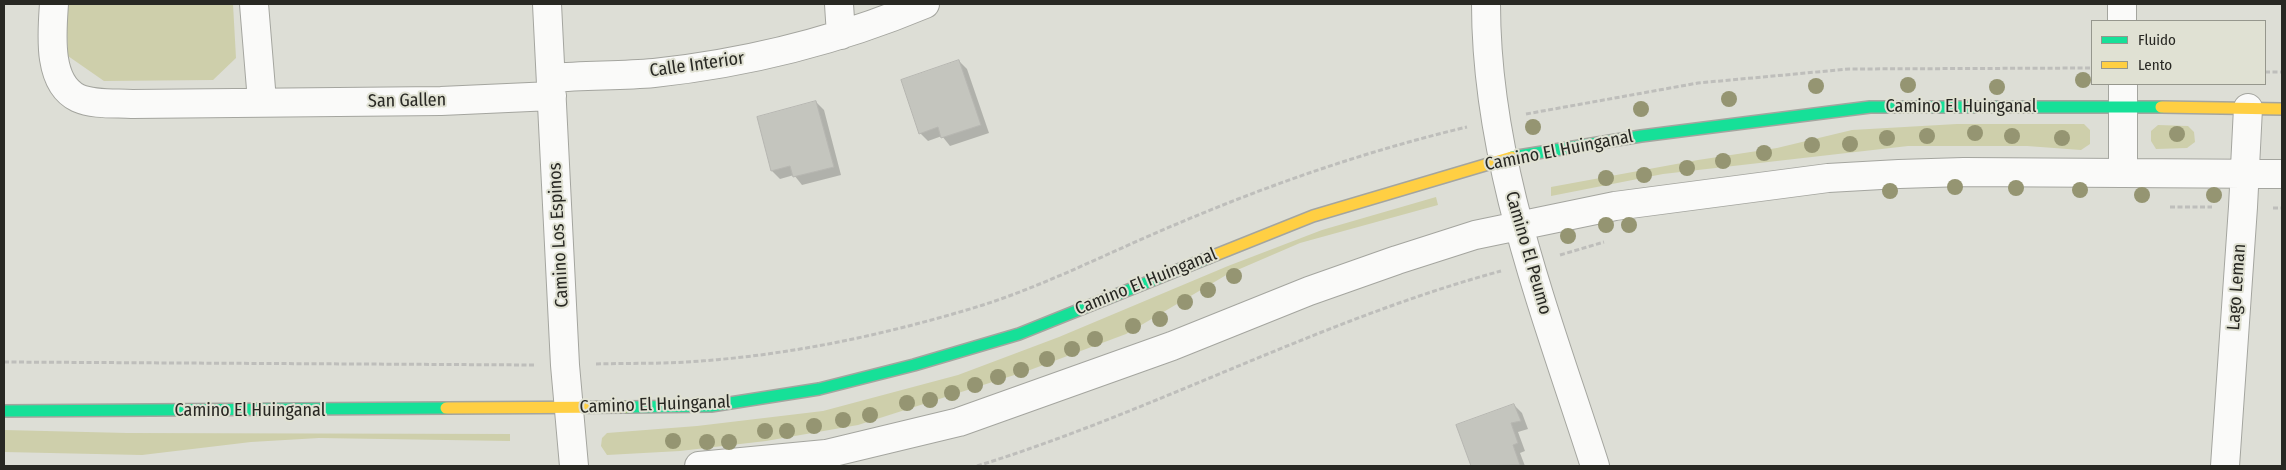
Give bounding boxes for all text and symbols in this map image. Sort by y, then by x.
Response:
legend [2091,20,2266,85]
text: Fluido [2138,31,2176,49]
street label: Calle Interior [648,48,746,82]
text: Lento [2138,56,2172,74]
street label: San Gallen [368,90,446,112]
street label: Camino El Huinganal [1886,96,2036,118]
street label: Camino El Huinganal [1483,126,1635,176]
street label: Camino Los Espinos [544,162,574,308]
street label: Camino El Peumo [1500,189,1556,317]
street label: Lago Leman [2223,243,2251,331]
street label: Camino El Huinganal [1072,244,1220,320]
street label: Camino El Huinganal [579,392,731,418]
street label: Camino El Huinganal [175,400,325,422]

